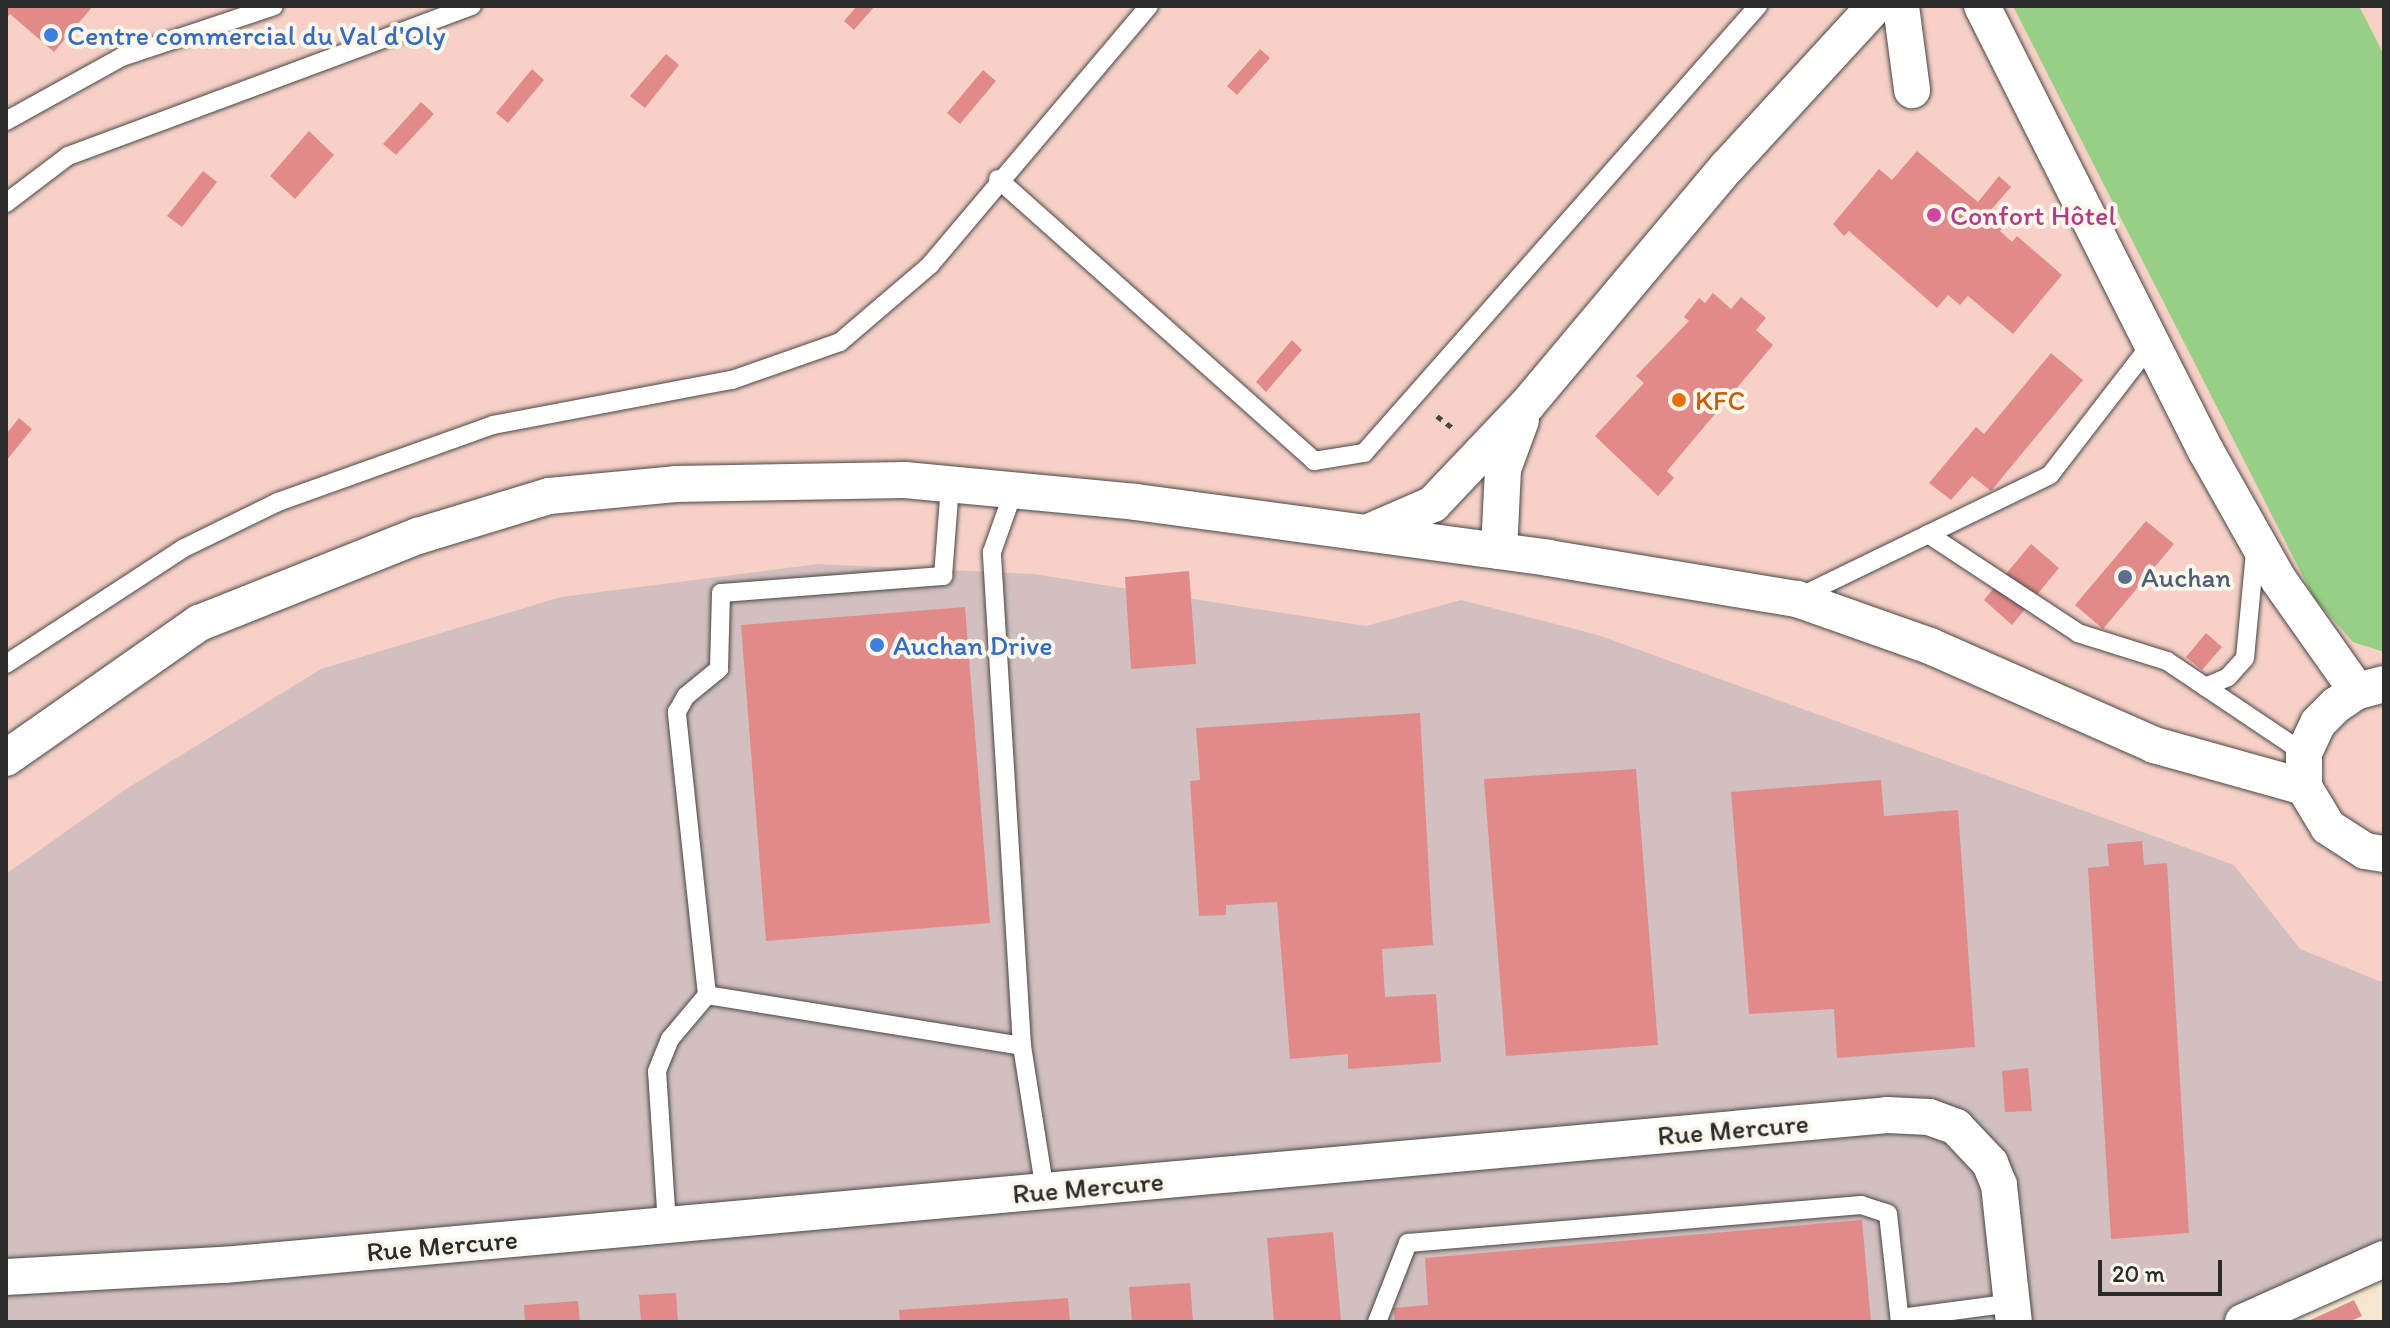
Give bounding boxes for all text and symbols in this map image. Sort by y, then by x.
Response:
place label: Centre commercial du Val d'Oly [67,18,446,52]
marker: Centre commercial du Val d'Oly [42,26,60,44]
place label: Confort Hôtel [1950,198,2116,232]
marker: Confort Hôtel [1925,206,1943,224]
place label: KFC [1695,383,1745,417]
marker: KFC [1670,391,1688,409]
place label: Auchan [2141,560,2231,594]
marker: Auchan [2116,568,2134,586]
place label: Auchan Drive [893,628,1053,662]
marker: Auchan Drive [868,636,886,654]
street label: Rue Mercure [1656,1106,1810,1152]
street label: Rue Mercure [1011,1164,1165,1210]
street label: Rue Mercure [365,1222,519,1268]
scale bar [2102,1244,2226,1294]
text: 20 m [2112,1259,2165,1288]

